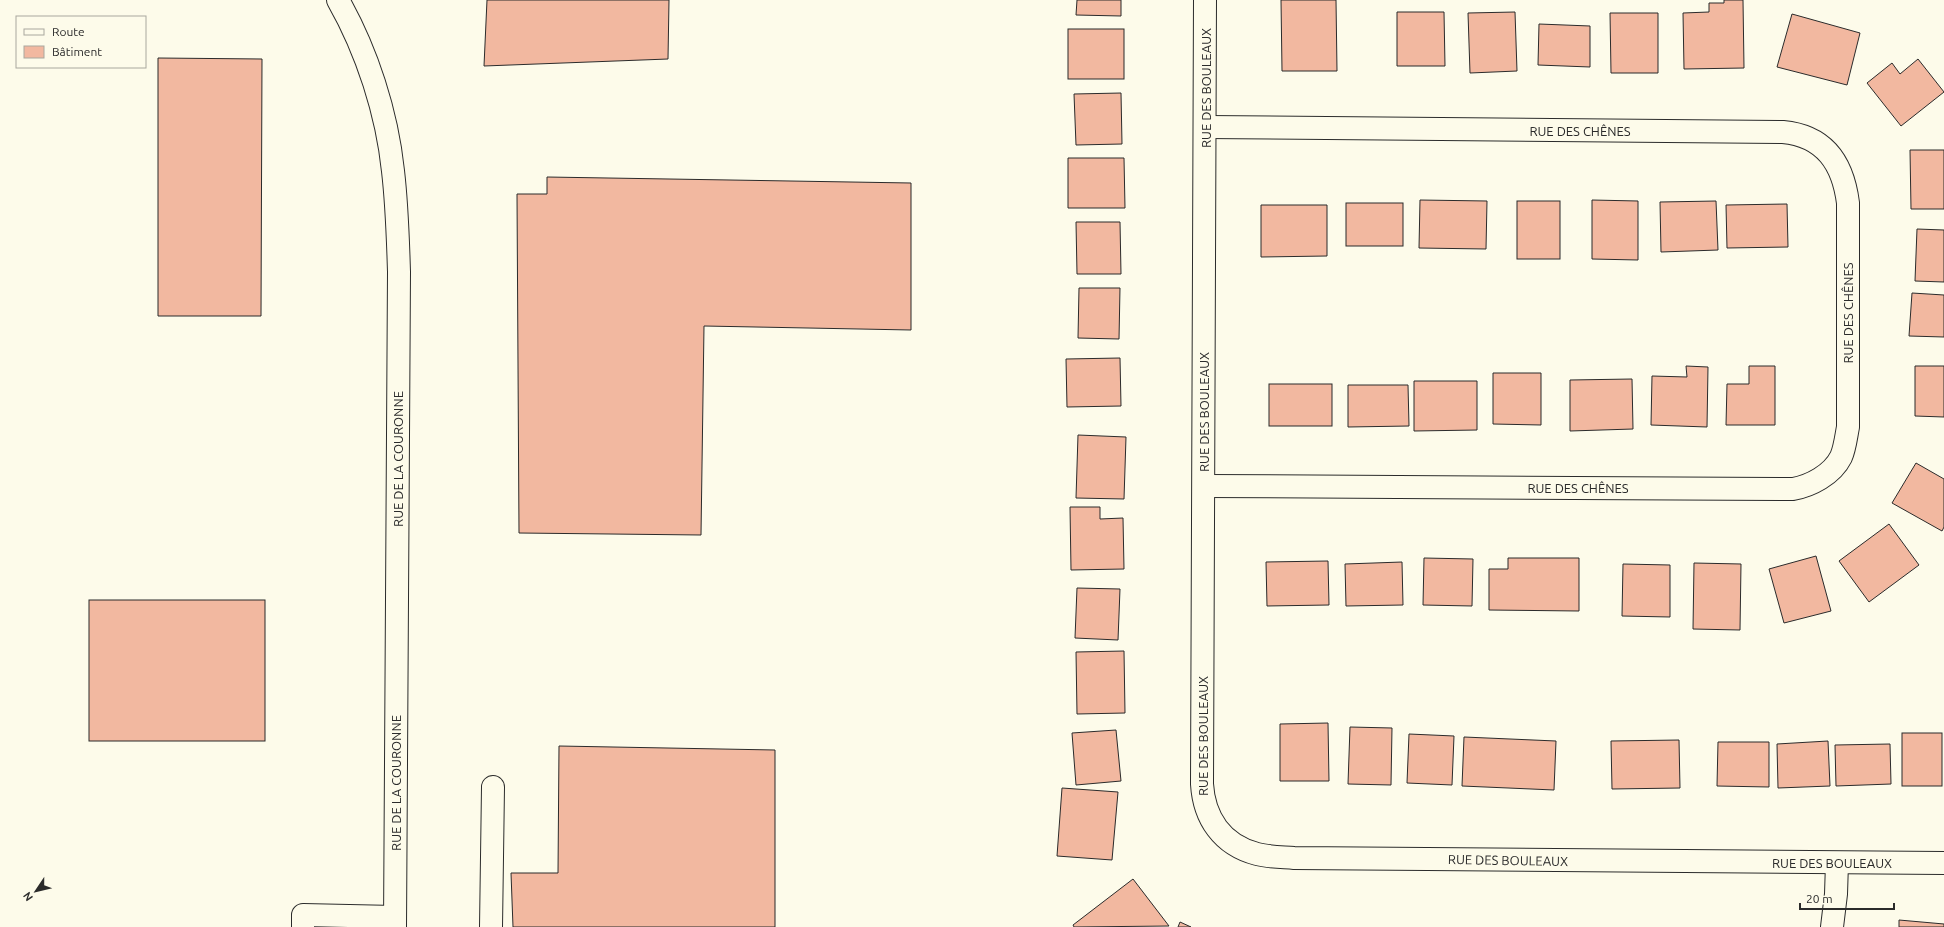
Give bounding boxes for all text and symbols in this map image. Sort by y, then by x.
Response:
legend [16,16,146,68]
text: Route [52,25,85,38]
street label: RUE DES BOULEAUX [1199,28,1213,148]
text: Bâtiment [52,45,102,58]
street label: RUE DES CHÊNES [1529,124,1631,138]
street label: RUE DES CHÊNES [1841,262,1855,364]
street label: RUE DES BOULEAUX [1197,352,1211,472]
street label: RUE DE LA COURONNE [391,391,405,527]
street label: RUE DES CHÊNES [1527,481,1629,495]
street label: RUE DES BOULEAUX [1196,676,1210,796]
street label: RUE DE LA COURONNE [389,715,403,851]
street label: RUE DES BOULEAUX [1448,852,1568,868]
street label: RUE DES BOULEAUX [1772,856,1892,870]
north arrow [16,871,56,911]
scale bar [1800,885,1894,911]
text: N [21,890,35,904]
text: 20 m [1806,892,1833,905]

